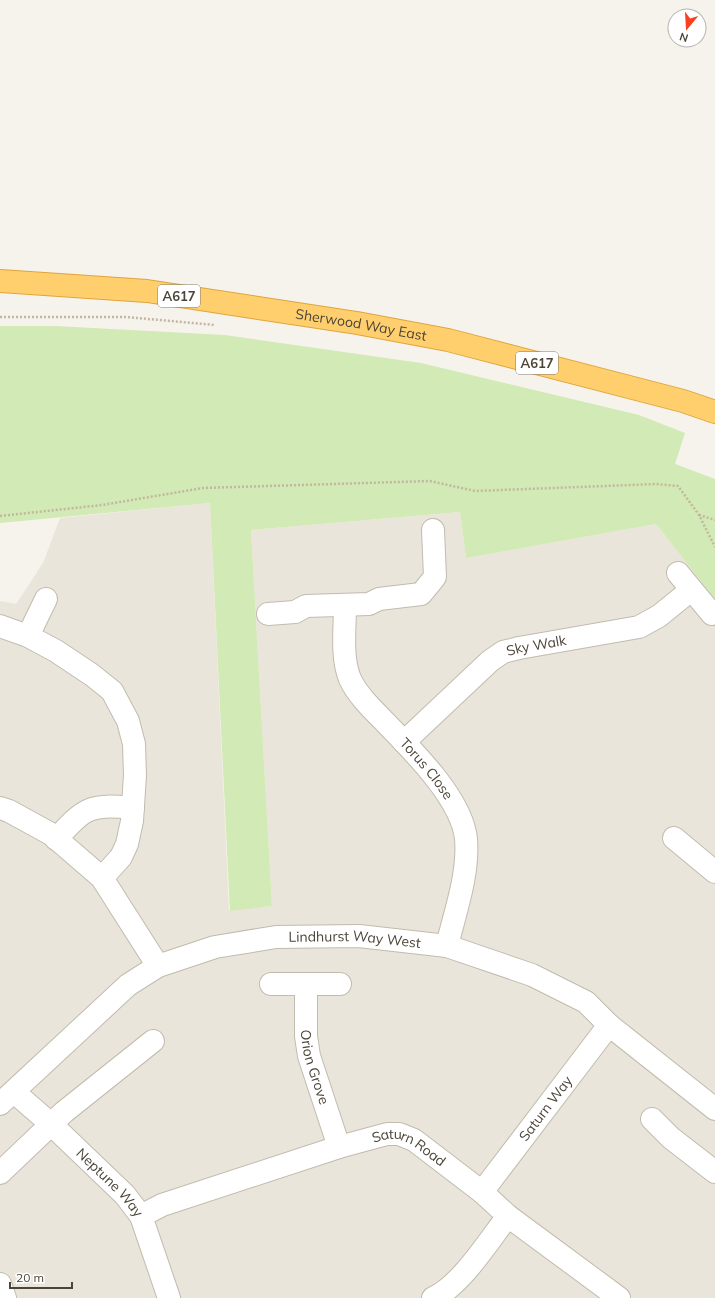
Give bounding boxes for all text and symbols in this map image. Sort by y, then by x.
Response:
north arrow [667,8,707,48]
text: N [678,30,690,45]
road number: A617 [158,285,200,307]
street label: Sherwood Way East [294,305,428,345]
road number: A617 [516,352,558,374]
street label: Sky Walk [504,631,568,660]
street label: Torus Close [396,734,457,803]
street label: Lindhurst Way West [288,926,422,952]
street label: Orion Grove [297,1029,333,1107]
street label: Saturn Way [515,1072,577,1145]
street label: Saturn Road [370,1125,450,1170]
street label: Neptune Way [72,1144,148,1221]
scale bar [10,1264,72,1290]
text: 20 m [16,1270,44,1285]

